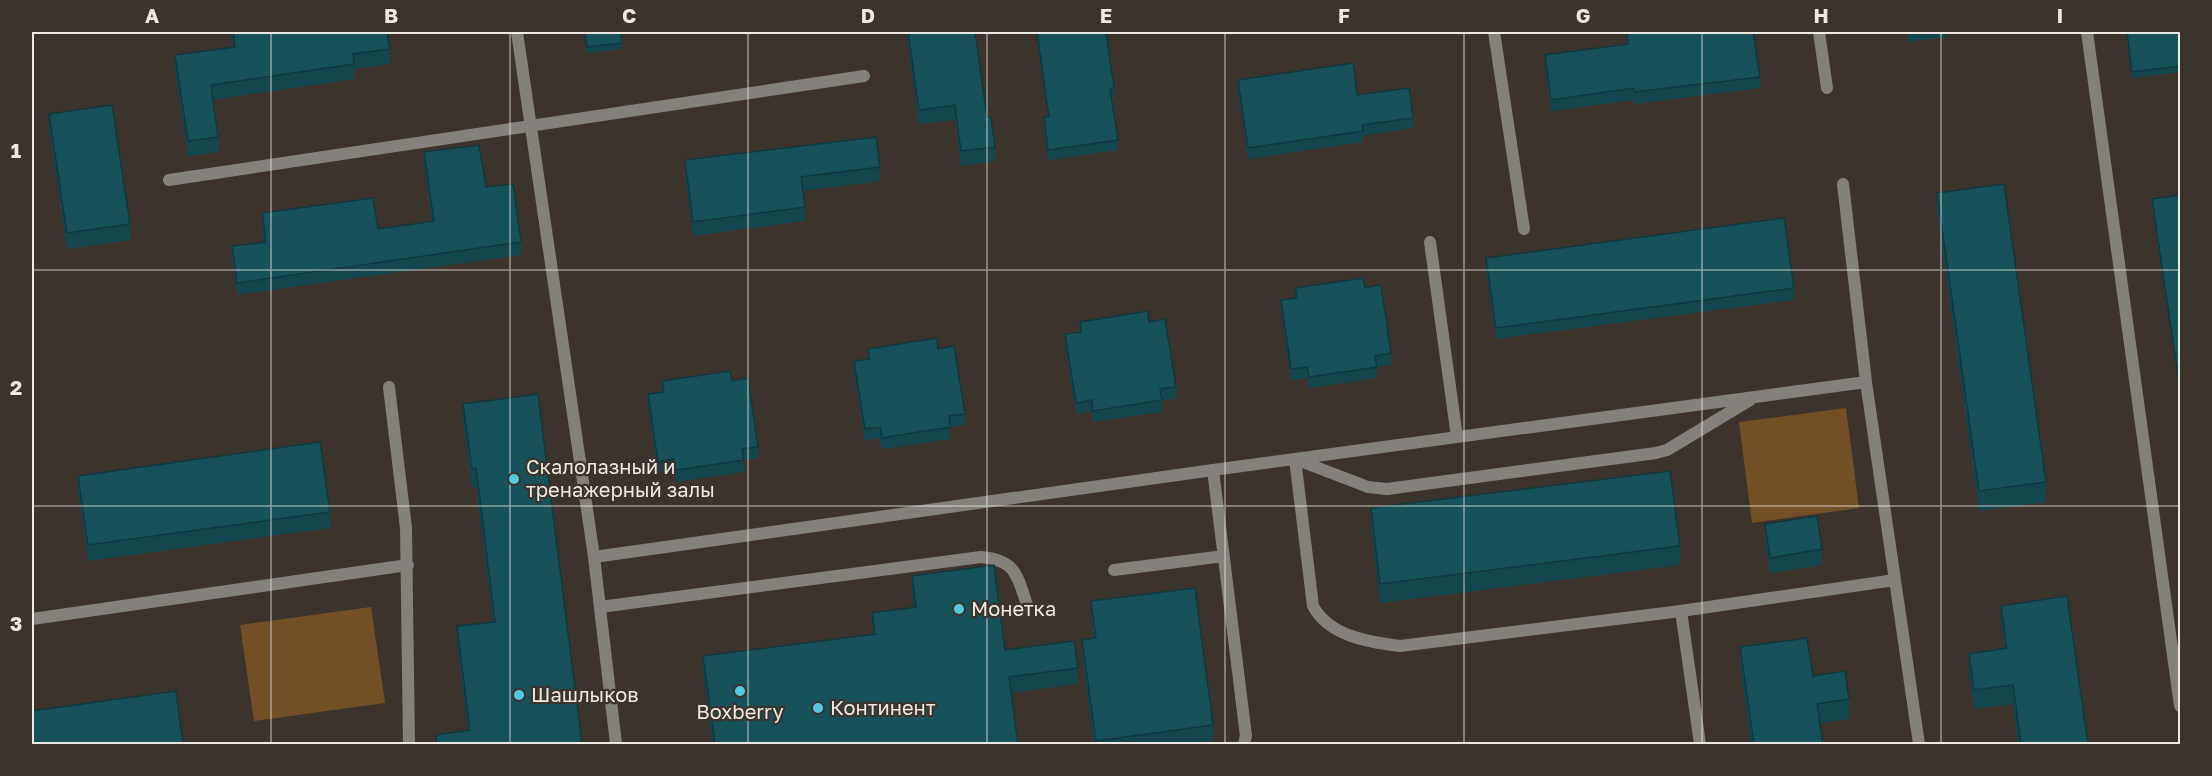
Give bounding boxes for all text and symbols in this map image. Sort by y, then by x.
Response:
text: A [145,3,159,27]
text: B [384,3,398,27]
text: C [622,3,636,27]
text: D [861,3,875,27]
text: E [1100,3,1112,27]
text: F [1338,3,1350,27]
text: G [1576,3,1590,27]
text: H [1813,3,1829,27]
text: I [2057,3,2063,27]
text: 1 [11,138,21,162]
text: 2 [10,375,22,399]
place label: Скалолазный и тренажерный залы [526,454,715,501]
marker: Скалолазный и тренажерный залы [507,472,521,486]
place label: Монетка [971,596,1056,620]
marker: Монетка [952,602,966,616]
text: 3 [10,611,22,635]
place label: Шашлыков [531,682,639,706]
marker: Boxberry [733,684,747,698]
marker: Шашлыков [512,688,526,702]
place label: Континент [830,695,936,719]
place label: Boxberry [696,699,784,723]
marker: Континент [811,701,825,715]

